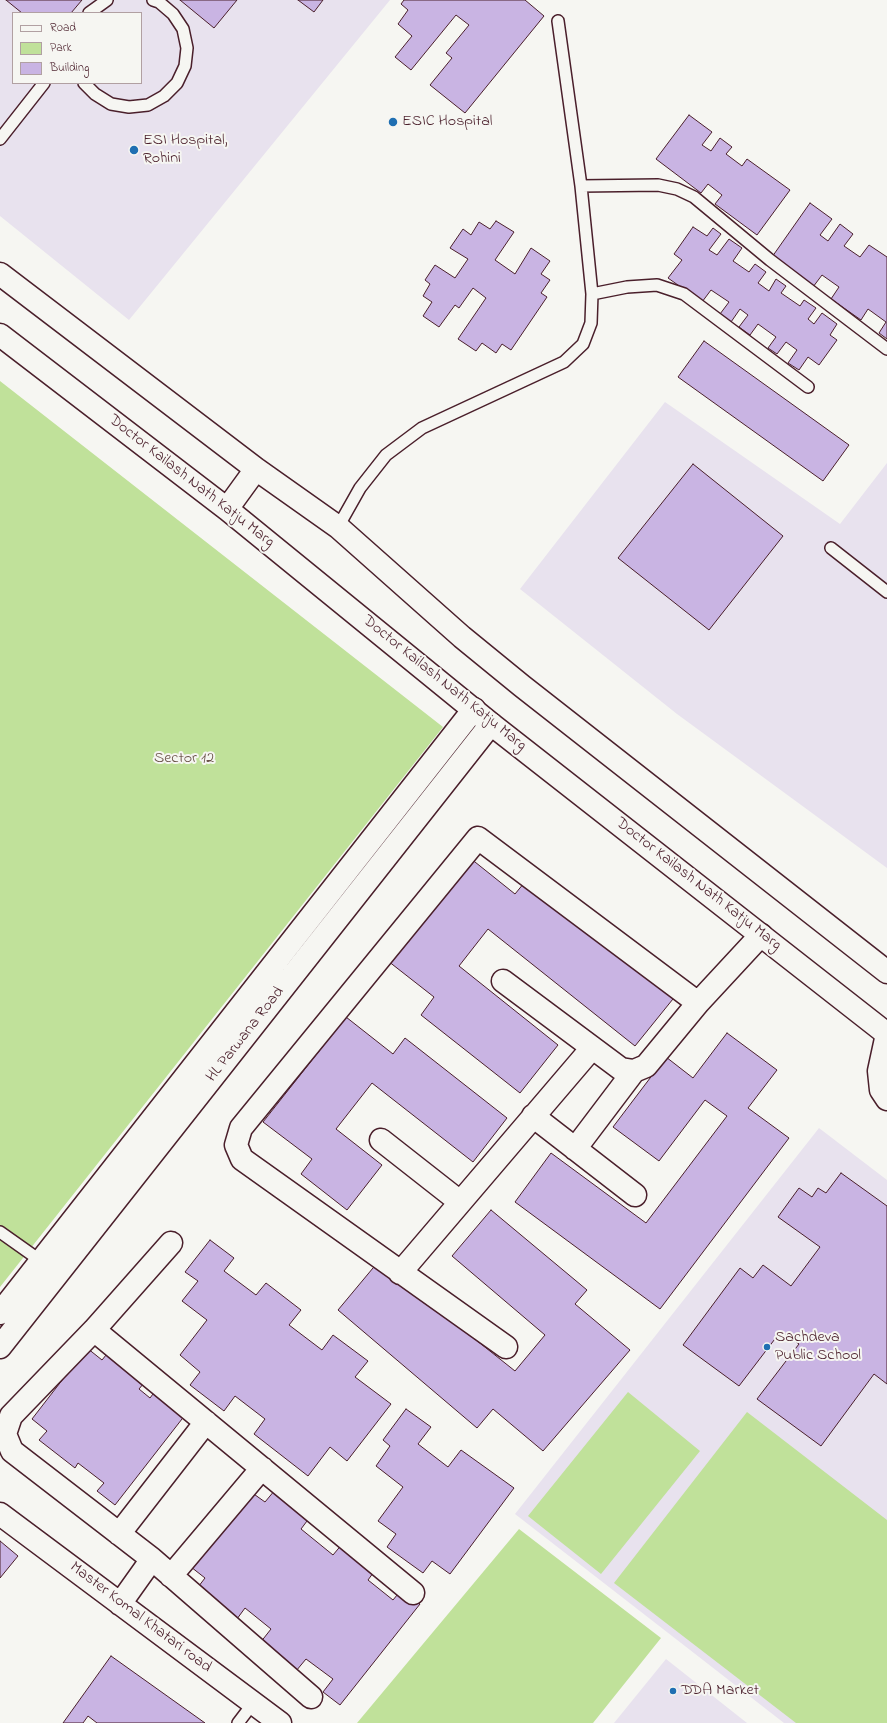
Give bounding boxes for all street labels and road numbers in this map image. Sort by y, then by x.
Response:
street label: Doctor Kailash Nath Katju Marg [104,411,278,553]
street label: Doctor Kailash Nath Katju Marg [358,612,530,756]
street label: Doctor Kailash Nath Katju Marg [611,814,785,956]
street label: HL Parwana Road [203,984,289,1086]
street label: Master Komal Khatari road [65,1558,215,1678]

